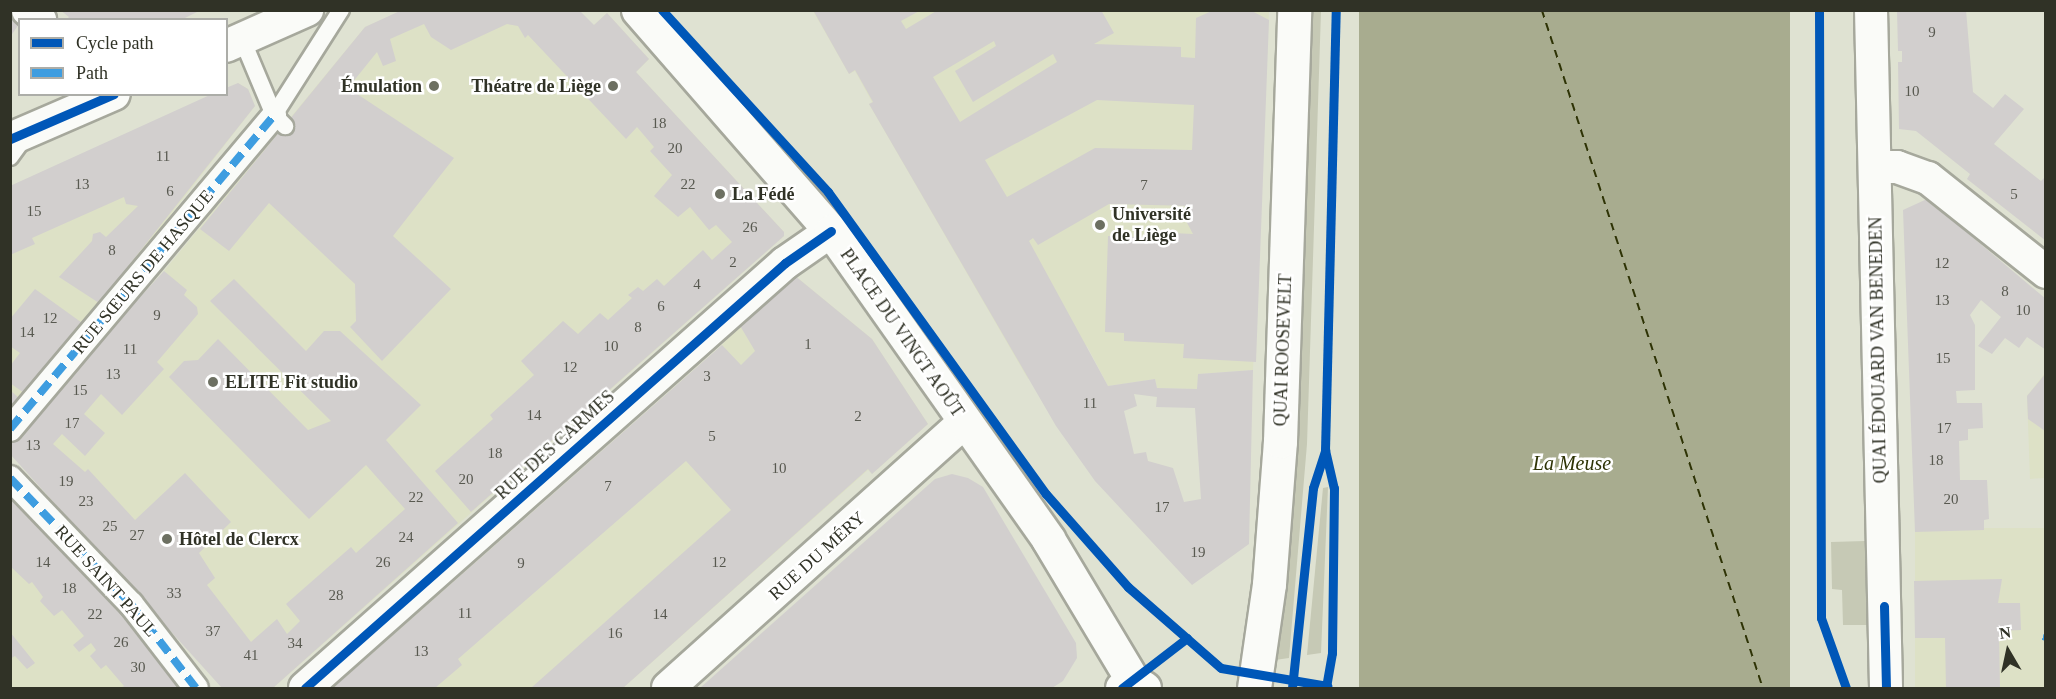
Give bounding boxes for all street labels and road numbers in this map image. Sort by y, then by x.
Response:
street label: RUE SŒURS DE HASQUE [68,186,218,358]
street label: QUAI ÉDOUARD VAN BENEDEN [1865,216,1891,484]
street label: PLACE DU VINGT AOÛT [835,244,969,422]
street label: QUAI ROOSEVELT [1270,273,1296,427]
street label: RUE DES CARMES [491,386,619,504]
street label: RUE DU MÉRY [764,507,870,605]
street label: RUE SAINT PAUL [50,521,162,641]

